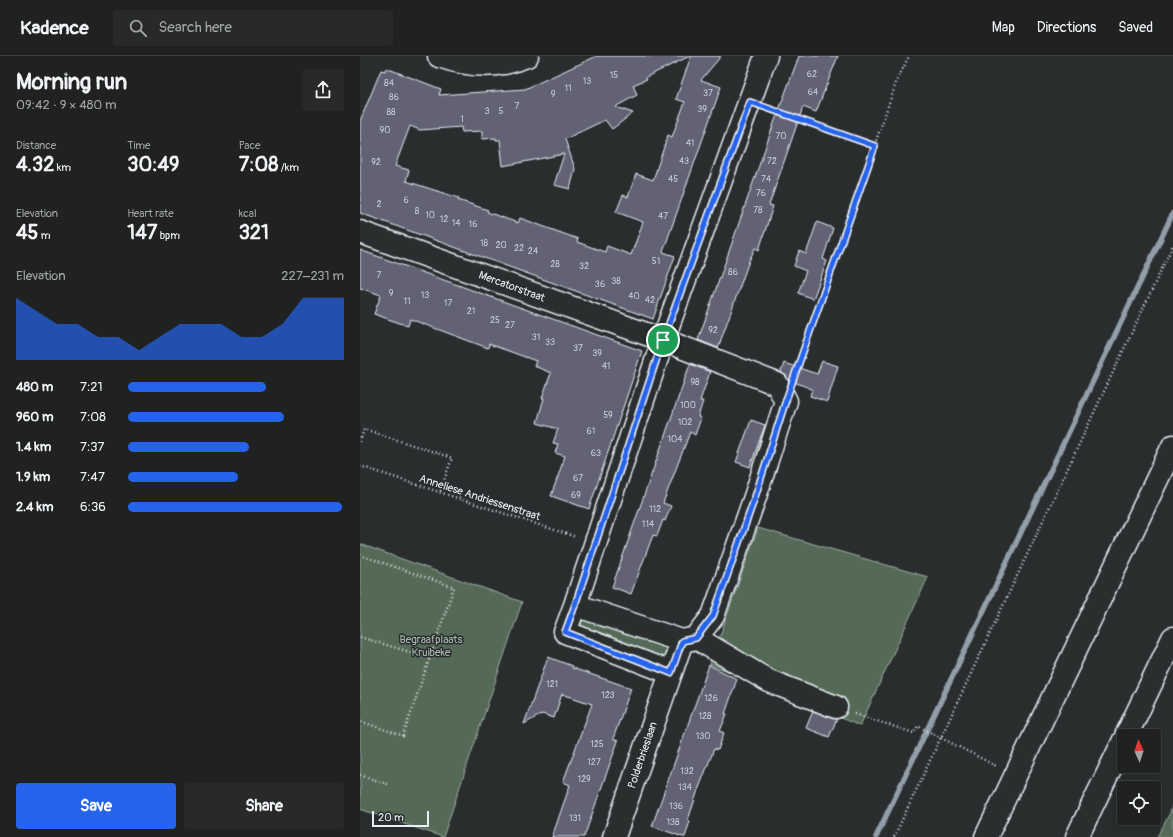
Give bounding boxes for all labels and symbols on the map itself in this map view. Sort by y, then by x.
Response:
house number: 62 [807,69,817,80]
house number: 15 [610,70,618,81]
house number: 13 [583,76,591,87]
house number: 84 [384,78,395,89]
house number: 11 [564,83,572,94]
house number: 64 [808,87,819,98]
house number: 37 [703,88,713,99]
house number: 9 [551,89,556,100]
house number: 86 [389,92,399,103]
house number: 7 [515,101,520,112]
house number: 39 [697,104,707,115]
house number: 3 [484,106,490,117]
house number: 5 [499,106,504,117]
house number: 88 [386,107,396,118]
house number: 1 [460,114,464,125]
house number: 90 [380,125,390,136]
house number: 70 [776,131,786,142]
house number: 41 [686,138,694,149]
house number: 43 [679,156,689,167]
house number: 72 [767,156,777,167]
house number: 92 [371,157,381,168]
house number: 45 [668,174,678,185]
house number: 74 [761,174,772,185]
house number: 76 [756,188,766,199]
house number: 6 [403,195,409,206]
house number: 2 [376,199,382,210]
house number: 78 [753,205,763,216]
house number: 8 [415,206,420,217]
house number: 10 [425,210,435,221]
house number: 47 [658,211,668,222]
house number: 12 [440,214,448,225]
house number: 14 [452,218,461,229]
house number: 16 [469,219,477,230]
house number: 18 [480,238,488,249]
house number: 20 [495,240,507,251]
house number: 22 [514,243,524,254]
house number: 24 [528,246,539,257]
house number: 51 [652,256,660,267]
house number: 28 [550,259,560,270]
house number: 32 [579,261,589,272]
house number: 86 [728,267,738,278]
street label: Mercatorstraat [477,268,547,305]
house number: 7 [377,270,382,281]
house number: 38 [611,276,621,287]
house number: 36 [595,279,605,290]
house number: 9 [389,288,394,299]
house number: 13 [421,290,429,301]
house number: 40 [628,291,640,302]
house number: 42 [645,295,655,306]
house number: 11 [403,296,411,307]
house number: 17 [444,298,452,309]
house number: 21 [467,306,475,317]
house number: 25 [490,315,500,326]
house number: 27 [505,320,515,331]
pin [646,323,680,357]
house number: 92 [708,325,718,336]
house number: 31 [532,332,540,343]
house number: 33 [545,337,555,348]
house number: 37 [573,343,583,354]
house number: 39 [592,348,602,359]
house number: 41 [602,361,610,372]
house number: 98 [690,377,700,388]
house number: 100 [680,400,696,411]
house number: 59 [603,410,613,421]
house number: 102 [678,417,692,428]
house number: 61 [587,426,595,437]
house number: 104 [668,434,683,445]
house number: 63 [591,448,601,459]
street label: Anneliese Andriessenstraat [418,472,543,523]
house number: 67 [573,473,583,484]
house number: 69 [571,490,581,501]
house number: 112 [649,504,661,515]
house number: 114 [642,519,655,530]
park label: Begraafplaats Kruibeke [400,633,463,659]
house number: 121 [546,679,558,690]
house number: 123 [601,690,615,701]
house number: 126 [704,693,718,704]
house number: 128 [698,711,712,722]
street label: Polderbrieslaan [625,720,660,790]
north arrow [1117,729,1161,773]
house number: 130 [696,731,710,742]
house number: 125 [590,739,604,750]
house number: 127 [587,757,601,768]
house number: 132 [680,766,694,777]
house number: 129 [577,774,591,785]
house number: 134 [678,782,693,793]
house number: 136 [669,801,683,812]
scale bar [372,809,429,828]
house number: 131 [569,813,581,824]
house number: 138 [666,817,680,828]

